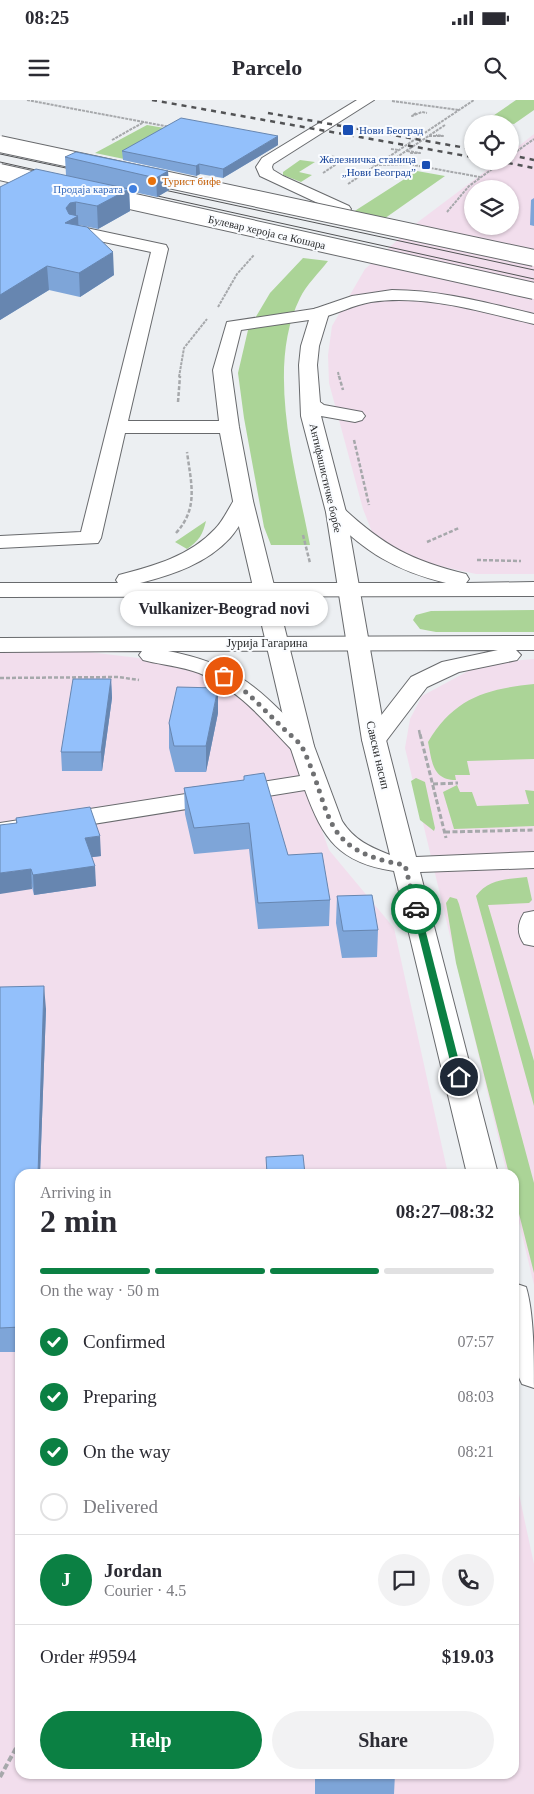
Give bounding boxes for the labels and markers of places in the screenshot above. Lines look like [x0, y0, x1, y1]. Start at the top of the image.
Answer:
marker: Нови Београд [341, 123, 355, 137]
place label: Нови Београд [359, 124, 424, 136]
place label: Железничка станица „Нови Београд” [320, 153, 416, 178]
marker: Железничка станица „Нови Београд” [420, 159, 432, 171]
marker: Турист бифе [146, 175, 158, 187]
place label: Турист бифе [162, 175, 221, 187]
place label: Продаја карата [53, 183, 123, 195]
marker: Продаја карата [127, 183, 139, 195]
callout: Vulkanizer-Beograd novi [120, 591, 328, 626]
pin [203, 655, 245, 697]
pin [438, 1056, 480, 1098]

